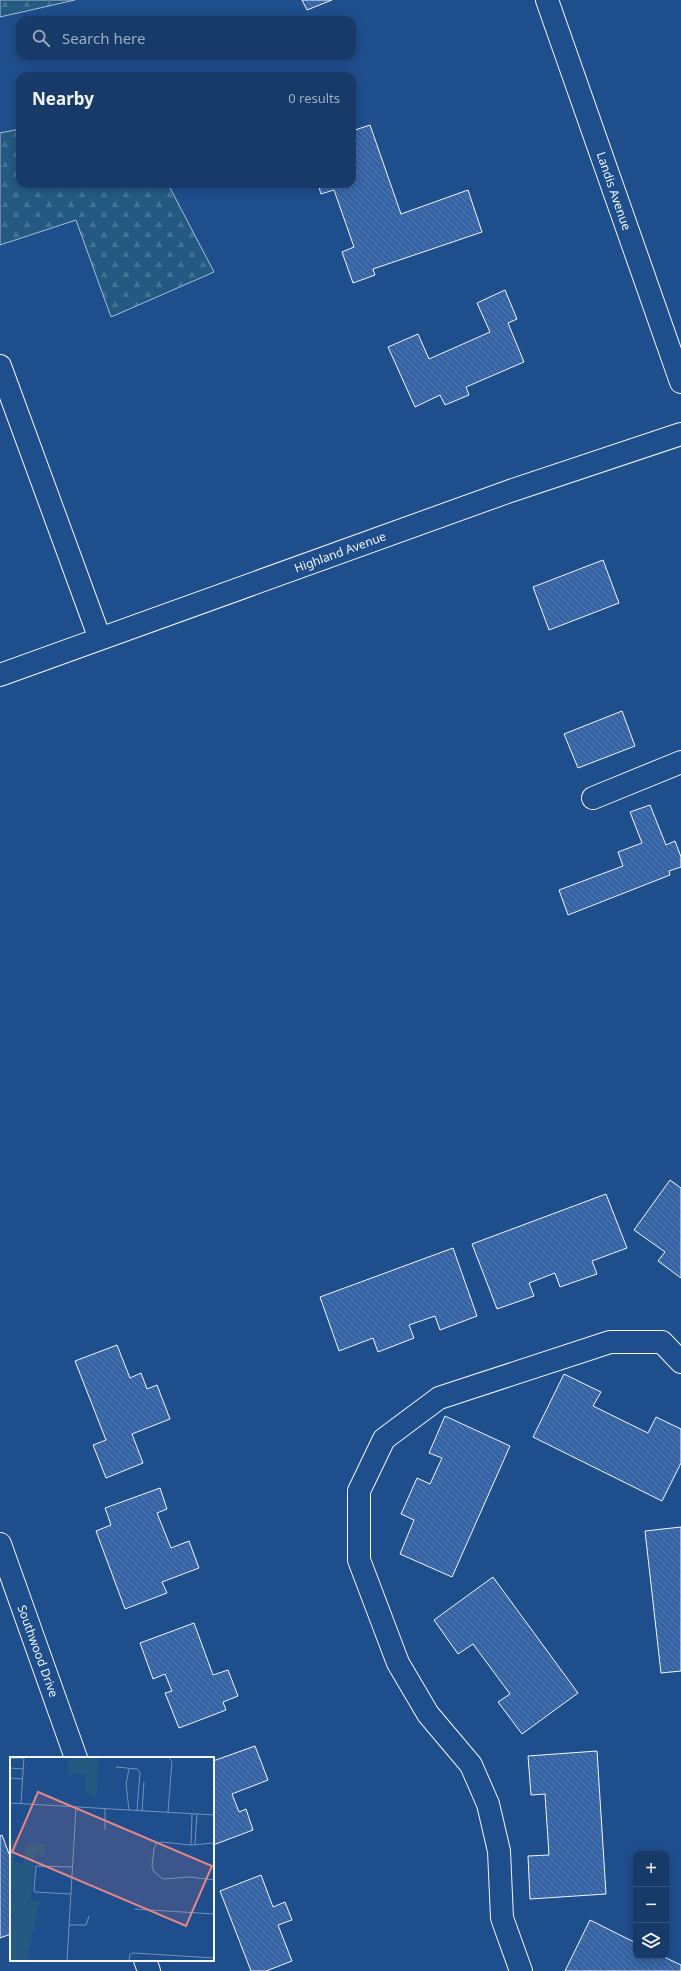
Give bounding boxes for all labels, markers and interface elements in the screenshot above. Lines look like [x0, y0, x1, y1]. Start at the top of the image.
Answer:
search box [16, 16, 356, 60]
icon: search [30, 27, 52, 49]
text: Search here [62, 28, 145, 48]
text: Nearby [32, 87, 94, 110]
text: 0 results [288, 89, 340, 107]
street label: Landis Avenue [593, 150, 635, 233]
street label: Highland Avenue [292, 527, 389, 577]
street label: Southwood Drive [13, 1602, 63, 1700]
inset map [10, 1757, 214, 1961]
map controls [633, 1851, 669, 1959]
button: + [633, 1851, 669, 1887]
button: − [633, 1887, 669, 1923]
button: layers [633, 1923, 669, 1959]

